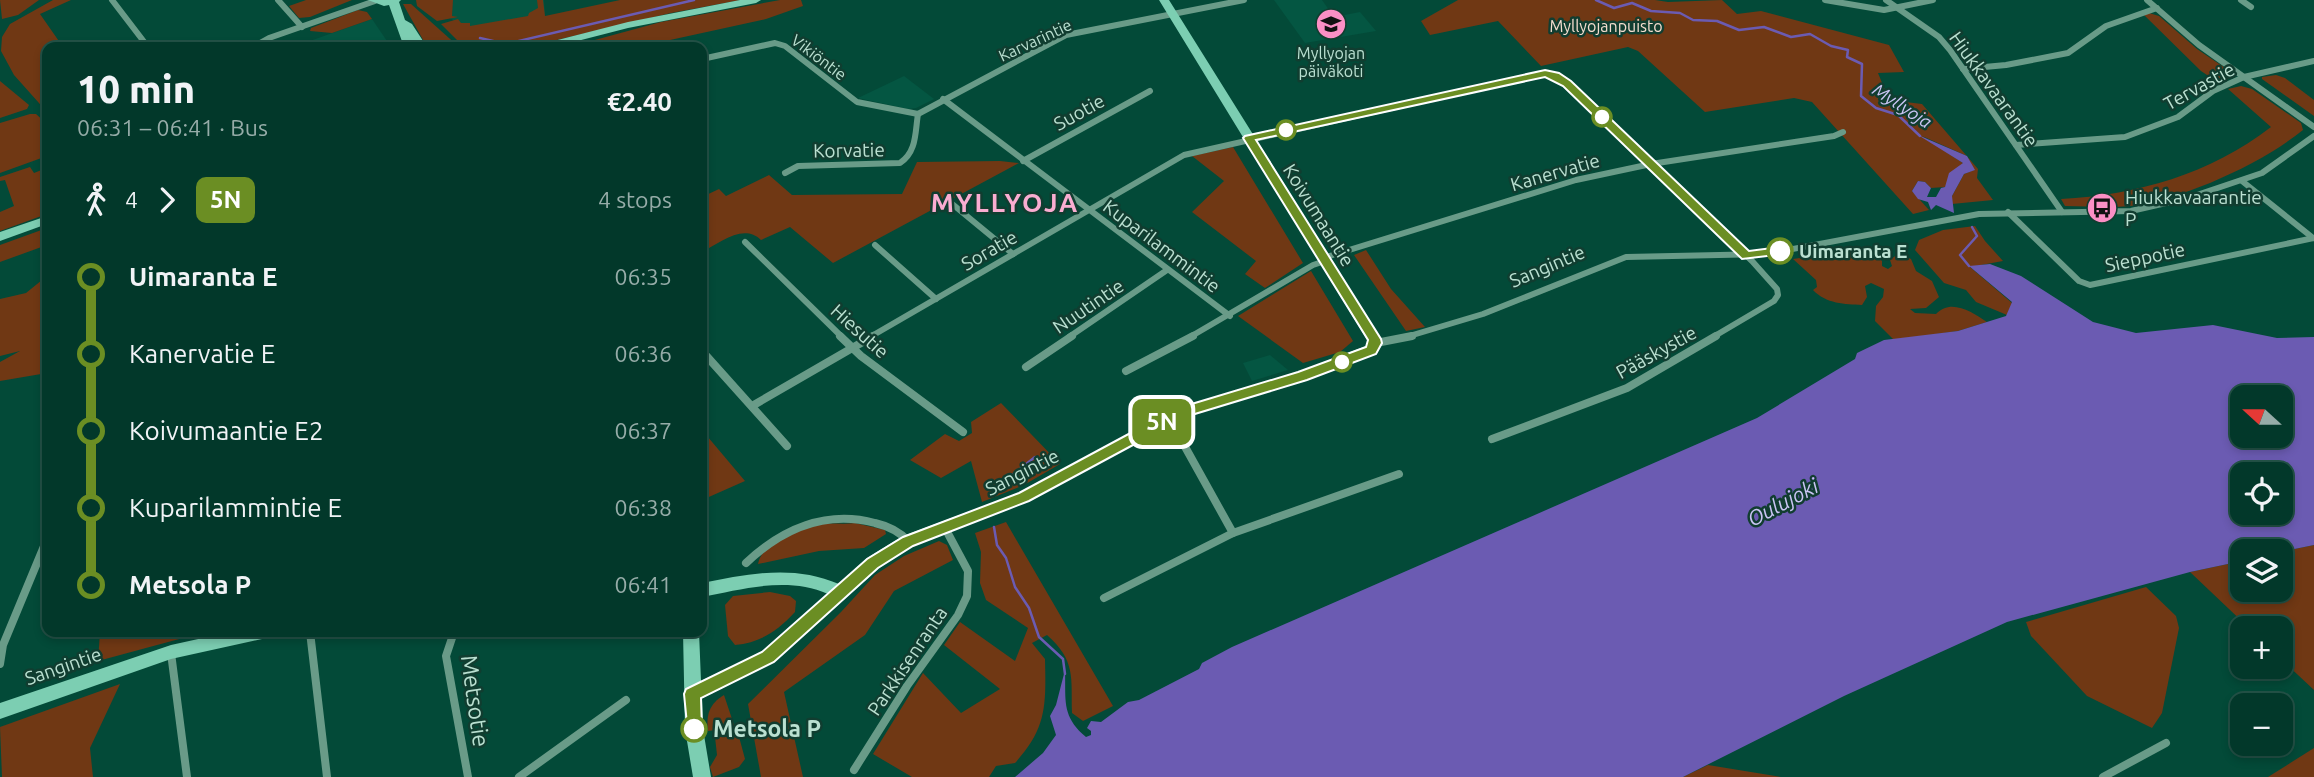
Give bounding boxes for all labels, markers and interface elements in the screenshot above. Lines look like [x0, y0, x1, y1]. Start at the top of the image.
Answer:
school or university icon: Myllyojan päiväkoti [1314, 7, 1348, 41]
street label: Karvarintie [996, 15, 1074, 65]
park label: Myllyojanpuisto [1549, 17, 1663, 35]
street label: Hiukkavaarantie [1945, 27, 2043, 151]
street label: Vikiöntie [788, 31, 850, 83]
place label: Myllyojan päiväkoti [1297, 44, 1365, 80]
street label: Tervastie [2160, 58, 2238, 114]
text: 10 min [77, 68, 195, 110]
water label: Myllyoja [1869, 79, 1936, 132]
text: €2.40 [607, 87, 672, 116]
street label: Suotie [1050, 89, 1108, 135]
unlabelled marker [1592, 107, 1612, 127]
text: 06:31 – 06:41 · Bus [77, 115, 268, 140]
unlabelled marker [1276, 120, 1296, 140]
street label: Korvatie [813, 138, 885, 162]
street label: Kanervatie [1508, 149, 1602, 195]
street label: Koivumaantie [1279, 160, 1359, 270]
icon: walk [77, 181, 115, 219]
icon: forward [148, 181, 186, 219]
text: 5N [210, 186, 241, 213]
place label: Hiukkavaarantie P [2125, 186, 2262, 230]
text: 4 [125, 187, 138, 212]
text: 4 stops [598, 187, 672, 212]
district label: MYLLYOJA [931, 188, 1079, 217]
bus stop icon: Hiukkavaarantie P [2085, 191, 2119, 225]
street label: Kuparilammintie [1099, 195, 1225, 297]
street label: Soratie [957, 225, 1021, 275]
marker: Uimaranta E [1767, 238, 1793, 264]
street label: Sieppotie [2103, 238, 2187, 276]
street label: Sangintie [1506, 240, 1588, 292]
place label: Uimaranta E [1799, 240, 1907, 262]
text: Uimaranta E [129, 262, 277, 291]
text: 06:35 [614, 264, 672, 289]
street label: Nuutintie [1048, 274, 1128, 338]
street label: Hiesutie [827, 299, 893, 363]
street label: Pääskystie [1612, 321, 1700, 383]
text: Kanervatie E [129, 339, 275, 368]
text: 06:36 [614, 341, 672, 366]
unlabelled marker [1332, 352, 1352, 372]
north arrow [2230, 385, 2292, 448]
map controls [2230, 385, 2293, 756]
line badge: 5N [1130, 399, 1194, 445]
text: 5N [1146, 408, 1178, 435]
text: Koivumaantie E2 [129, 416, 324, 445]
text: 06:37 [614, 418, 672, 443]
street label: Sangintie [982, 444, 1062, 500]
button: locate [2230, 462, 2293, 525]
water label: Oulujoki [1743, 473, 1823, 531]
text: Kuparilammintie E [129, 493, 342, 522]
text: 06:38 [614, 495, 672, 520]
button: layers [2230, 539, 2293, 602]
text: Metsola P [129, 570, 251, 599]
text: 06:41 [614, 572, 672, 597]
street label: Parkkisenranta [862, 602, 952, 720]
button: + [2230, 616, 2293, 679]
street label: Sangintie [22, 643, 104, 689]
street label: Metsotie [457, 653, 494, 748]
button: − [2230, 693, 2293, 756]
marker: Metsola P [681, 716, 707, 742]
place label: Metsola P [713, 716, 821, 741]

